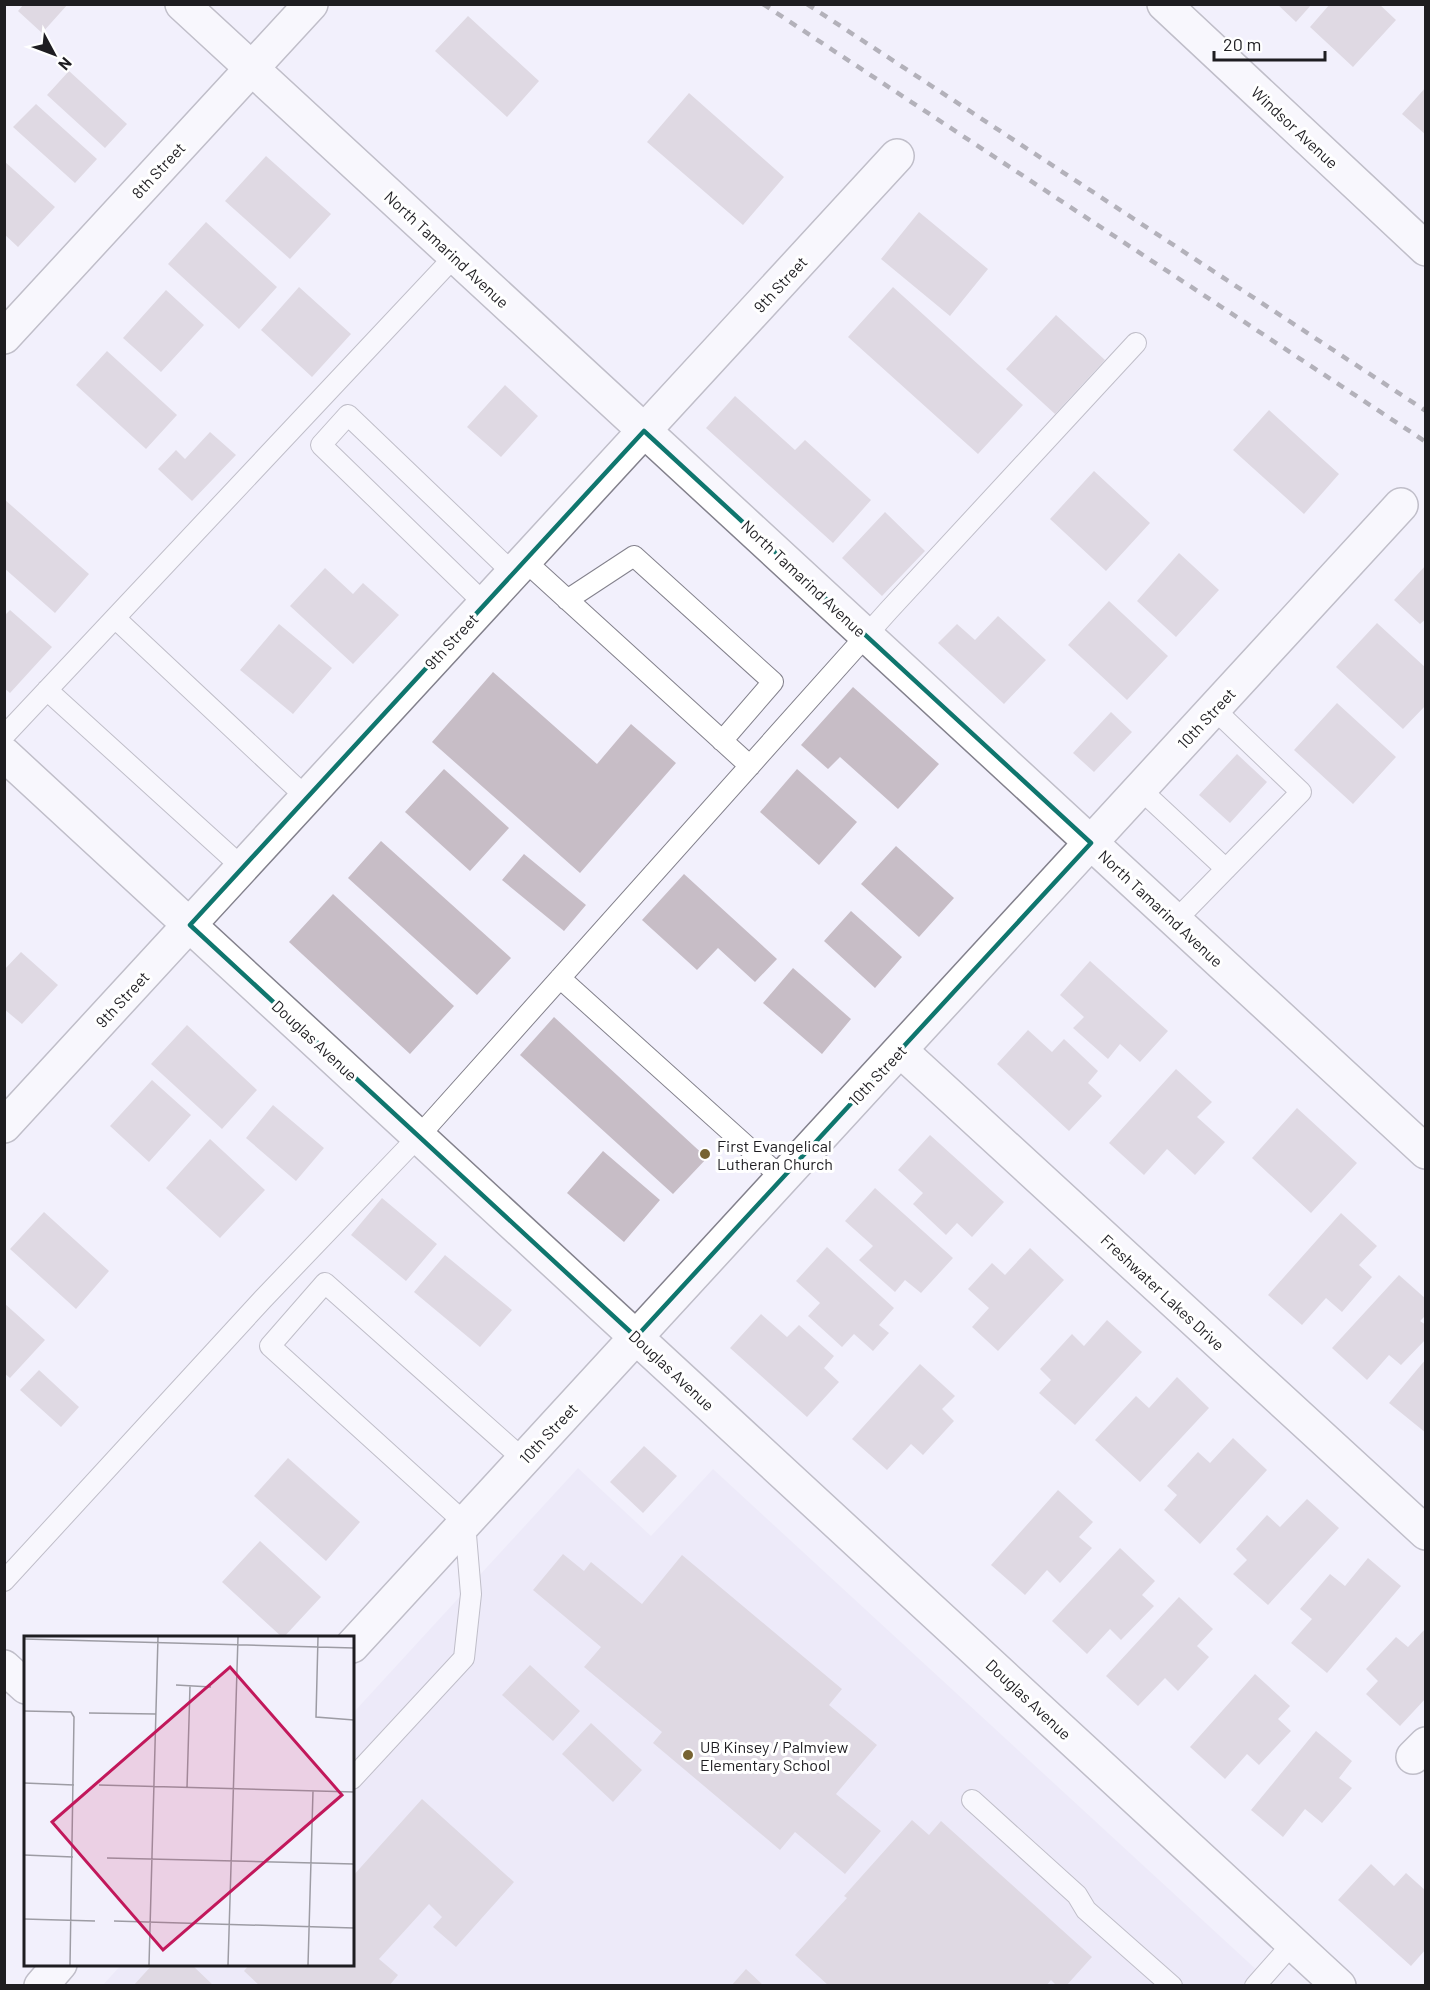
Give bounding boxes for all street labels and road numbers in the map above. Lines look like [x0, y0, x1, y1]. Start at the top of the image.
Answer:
street label: Windsor Avenue [1248, 82, 1342, 172]
street label: 8th Street [127, 138, 189, 202]
street label: North Tamarind Avenue [381, 187, 513, 311]
street label: 9th Street [749, 252, 811, 316]
street label: North Tamarind Avenue [738, 516, 870, 640]
street label: 9th Street [420, 609, 482, 673]
street label: 10th Street [1173, 684, 1239, 752]
street label: North Tamarind Avenue [1095, 846, 1227, 970]
street label: 9th Street [91, 967, 153, 1031]
street label: Douglas Avenue [269, 996, 361, 1084]
street label: 10th Street [844, 1041, 910, 1109]
street label: Freshwater Lakes Drive [1097, 1230, 1229, 1354]
street label: Douglas Avenue [626, 1326, 718, 1414]
street label: 10th Street [515, 1399, 581, 1467]
street label: Douglas Avenue [983, 1655, 1075, 1743]

